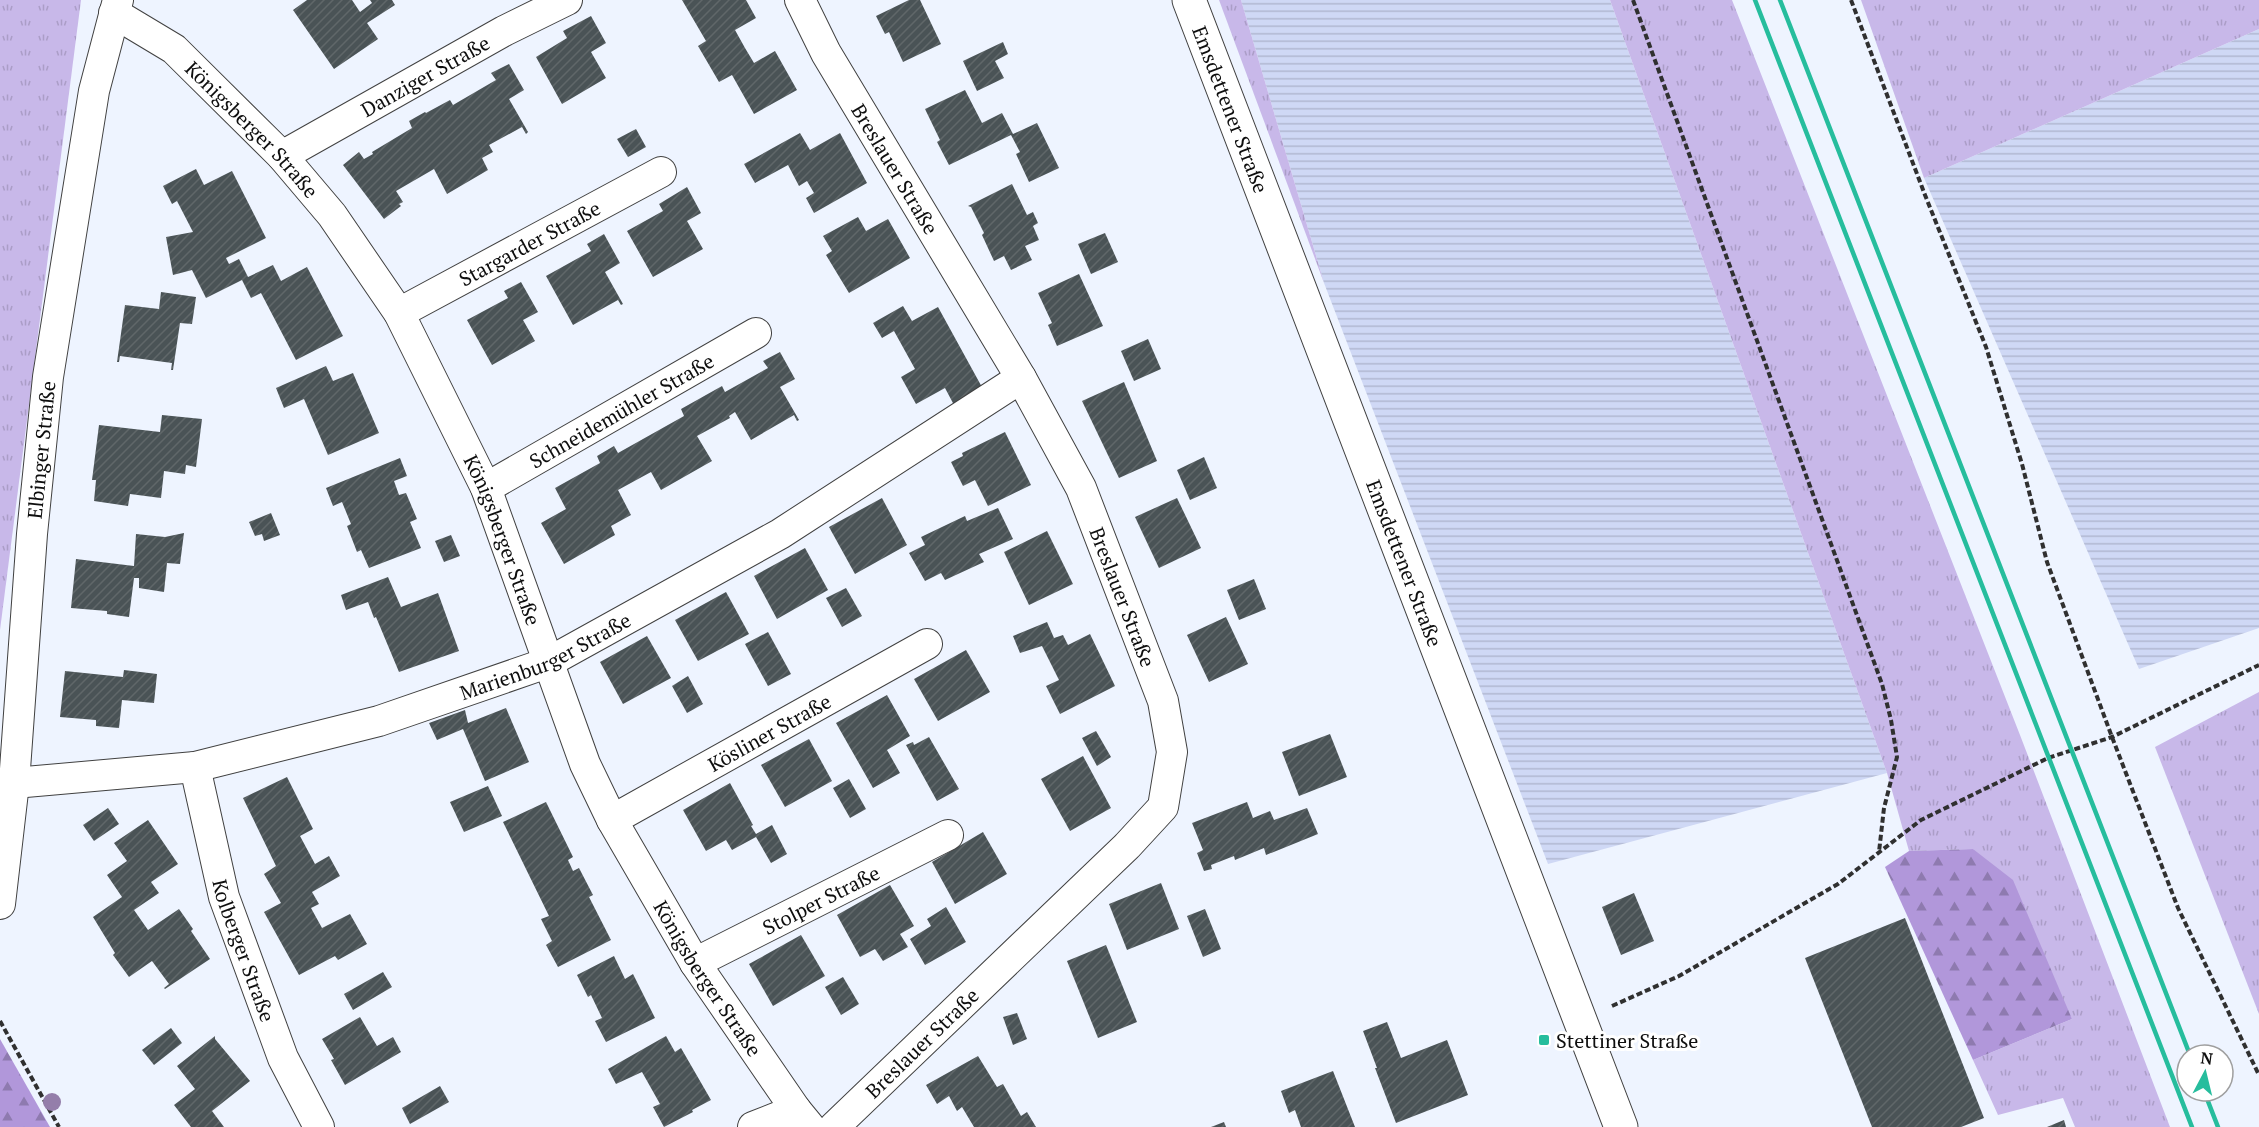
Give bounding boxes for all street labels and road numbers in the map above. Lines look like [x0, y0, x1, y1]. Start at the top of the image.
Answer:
street label: Emsdettener Straße [1187, 22, 1275, 197]
street label: Danziger Straße [356, 28, 494, 123]
street label: Königsberger Straße [180, 55, 325, 203]
street label: Breslauer Straße [846, 98, 945, 239]
street label: Stargarder Straße [454, 194, 605, 292]
street label: Schneidemühler Straße [524, 347, 719, 474]
street label: Elbinger Straße [20, 380, 61, 520]
street label: Königsberger Straße [458, 450, 548, 629]
street label: Emsdettener Straße [1361, 476, 1449, 650]
street label: Breslauer Straße [1084, 523, 1162, 671]
street label: Marienburger Straße [456, 606, 635, 706]
street label: Kösliner Straße [703, 687, 836, 777]
street label: Stolper Straße [758, 858, 884, 940]
street label: Kolberger Straße [207, 876, 282, 1025]
street label: Königsberger Straße [648, 895, 769, 1061]
street label: Breslauer Straße [860, 982, 984, 1104]

